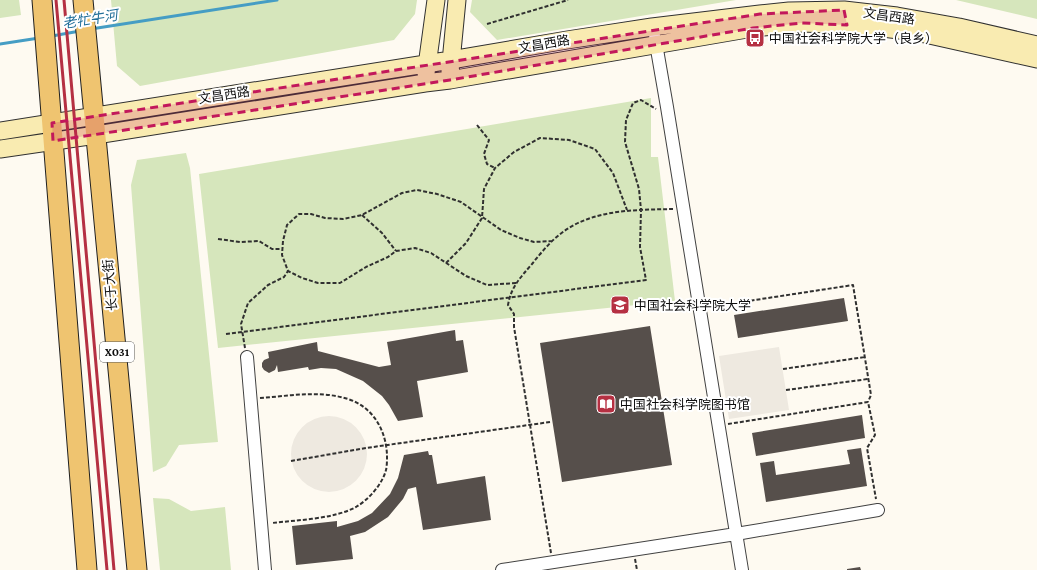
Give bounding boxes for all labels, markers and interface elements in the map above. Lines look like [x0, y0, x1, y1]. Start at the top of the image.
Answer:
street label: 文昌西路 [862, 5, 916, 27]
water label: 老牤牛河 [61, 6, 122, 31]
bus stop icon: 中国社会科学院大学（良乡） [744, 27, 766, 49]
place label: 中国社会科学院大学（良乡） [769, 31, 938, 46]
street label: 文昌西路 [517, 32, 571, 56]
street label: 文昌西路 [197, 84, 251, 106]
street label: 长于大街 [100, 258, 120, 312]
school or university icon: 中国社会科学院大学 [609, 294, 631, 316]
place label: 中国社会科学院大学 [634, 298, 751, 313]
road number: X031 [100, 342, 134, 362]
library icon: 中国社会科学院图书馆 [595, 393, 617, 415]
place label: 中国社会科学院图书馆 [620, 397, 750, 412]

